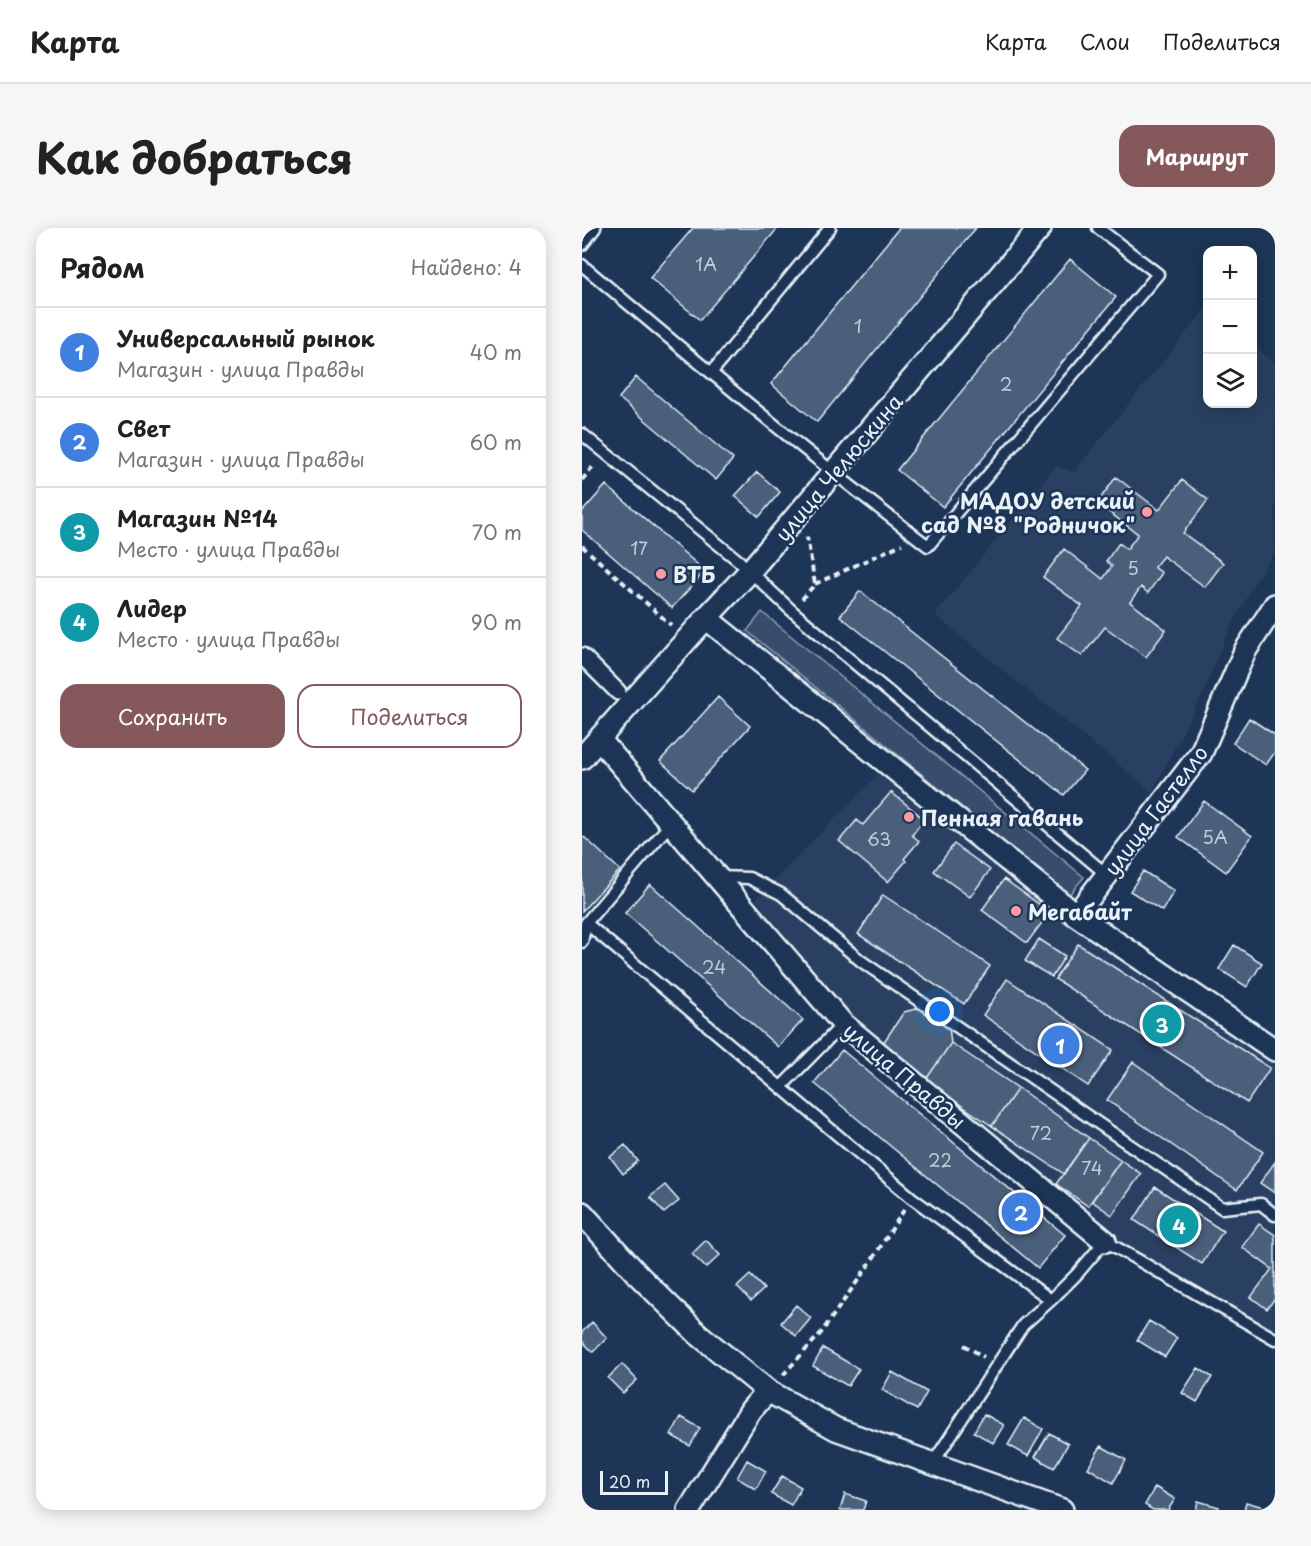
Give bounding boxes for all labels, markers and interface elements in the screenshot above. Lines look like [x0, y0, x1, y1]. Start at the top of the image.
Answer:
text: Карта [30, 20, 120, 63]
text: Карта [985, 25, 1047, 57]
text: Слои [1080, 25, 1130, 57]
text: Поделиться [1163, 25, 1281, 57]
text: Как добраться [36, 125, 353, 188]
button: Маршрут [1119, 125, 1275, 187]
map controls [1203, 246, 1257, 408]
button: + [1203, 246, 1257, 300]
text: Рядом [60, 248, 145, 287]
house number: 1А [695, 250, 717, 277]
text: Найдено: 4 [411, 252, 522, 282]
button: − [1203, 300, 1257, 354]
house number: 1 [854, 312, 862, 339]
text: Универсальный рынок [117, 321, 375, 354]
text: 1 [75, 337, 84, 367]
text: 40 m [470, 337, 522, 367]
text: Магазин · улица Правды [117, 354, 365, 384]
button: layers [1203, 354, 1257, 408]
house number: 2 [1000, 370, 1012, 397]
street label: улица Челюскина [766, 385, 910, 548]
text: Свет [117, 411, 170, 444]
text: 2 [72, 427, 87, 457]
text: 60 m [470, 427, 522, 457]
text: Магазин · улица Правды [117, 444, 365, 474]
place label: МАДОУ детский сад №8 "Родничок" [921, 484, 1135, 540]
text: Магазин №14 [117, 501, 277, 534]
marker: МАДОУ детский сад №8 "Родничок" [1140, 505, 1154, 519]
text: 3 [73, 517, 86, 547]
text: 70 m [472, 517, 522, 547]
text: Место · улица Правды [117, 534, 340, 564]
house number: 17 [630, 534, 648, 561]
house number: 5 [1127, 554, 1139, 581]
place label: ВТБ [673, 558, 715, 590]
marker: ВТБ [654, 567, 668, 581]
text: Лидер [117, 591, 187, 624]
text: 4 [73, 607, 86, 637]
text: 90 m [471, 607, 522, 637]
text: Место · улица Правды [117, 624, 340, 654]
button: Сохранить [60, 684, 285, 748]
button: Поделиться [297, 684, 522, 748]
street label: улица Гастелло [1095, 738, 1215, 882]
place label: Пенная гавань [921, 801, 1083, 833]
marker: Пенная гавань [902, 810, 916, 824]
house number: 5А [1202, 823, 1228, 850]
house number: 63 [867, 825, 891, 852]
place label: Мегабайт [1028, 895, 1132, 927]
marker: Мегабайт [1009, 904, 1023, 918]
house number: 24 [702, 953, 726, 980]
your location [925, 997, 954, 1026]
pin: 3 [1142, 1002, 1182, 1046]
street label: улица Правды [837, 1014, 973, 1136]
pin: 1 [1040, 1022, 1080, 1068]
house number: 72 [1030, 1119, 1052, 1146]
house number: 22 [928, 1146, 952, 1173]
house number: 74 [1081, 1154, 1103, 1181]
pin: 2 [1002, 1190, 1040, 1234]
pin: 4 [1160, 1202, 1198, 1248]
scale bar [600, 1468, 668, 1496]
text: 20 m [609, 1469, 650, 1493]

